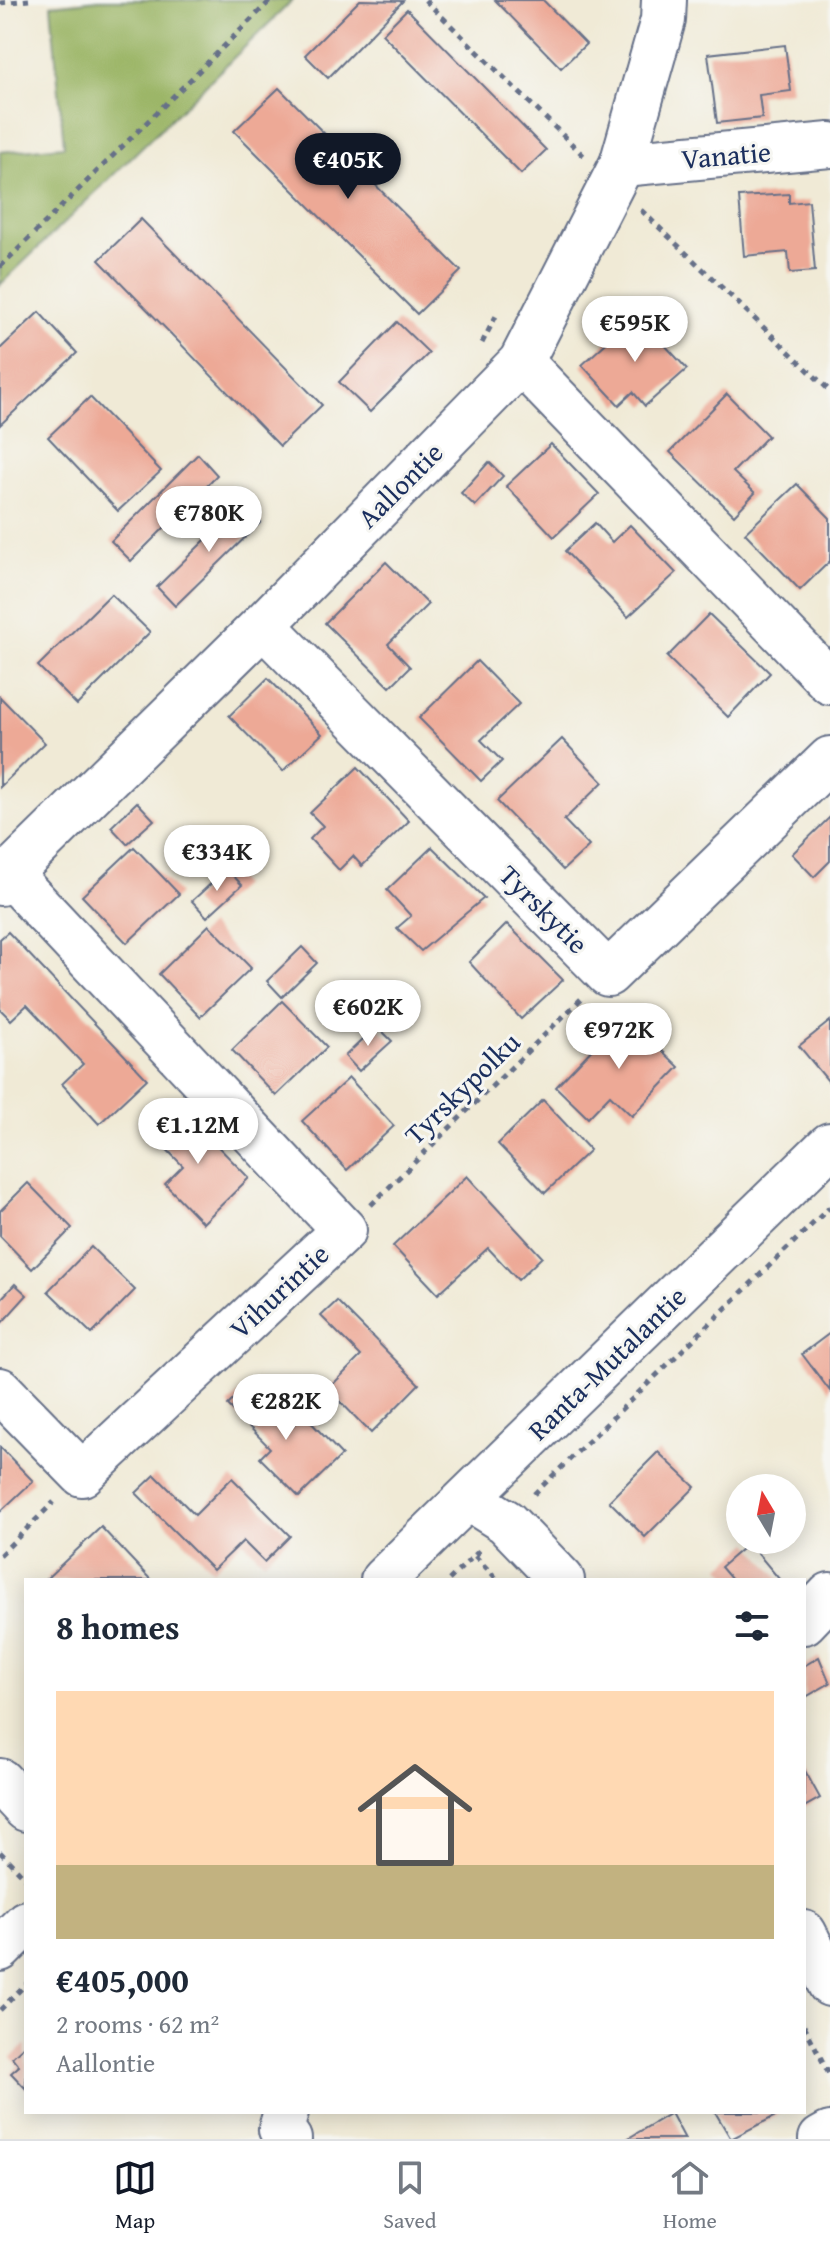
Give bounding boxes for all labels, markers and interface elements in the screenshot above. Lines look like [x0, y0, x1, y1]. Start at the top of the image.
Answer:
street label: Vanatie [679, 130, 772, 179]
pin: €405K [292, 133, 404, 201]
text: €405K [313, 139, 383, 178]
pin: €595K [579, 296, 691, 364]
text: €595K [600, 302, 670, 341]
street label: Aallontie [347, 432, 452, 537]
pin: €780K [153, 486, 265, 554]
text: €780K [174, 492, 244, 531]
pin: €334K [161, 825, 273, 893]
text: €334K [182, 831, 252, 870]
street label: Tyrskytie [490, 855, 598, 963]
pin: €602K [312, 980, 424, 1048]
text: €602K [333, 986, 403, 1025]
pin: €972K [563, 1003, 675, 1071]
text: €972K [584, 1009, 654, 1048]
street label: Tyrskypolku [395, 1022, 529, 1153]
pin: €1.12M [133, 1098, 263, 1166]
text: €1.12M [156, 1104, 240, 1143]
street label: Vihurintie [220, 1234, 338, 1348]
street label: Ranta-Mutalantie [518, 1276, 695, 1449]
pin: €282K [230, 1374, 342, 1442]
text: €282K [251, 1380, 321, 1419]
north arrow [726, 1474, 806, 1554]
map controls [726, 1474, 806, 1554]
text: 8 homes [56, 1602, 180, 1651]
icon: filters [730, 1604, 774, 1648]
icon: home [343, 1743, 487, 1887]
text: €405,000 [56, 1955, 189, 2004]
text: 2 rooms · 62 m² [56, 2004, 219, 2043]
text: Aallontie [56, 2043, 155, 2082]
tab: Map [113, 2156, 157, 2236]
tab: Saved [383, 2156, 437, 2236]
tab: Home [663, 2156, 717, 2236]

